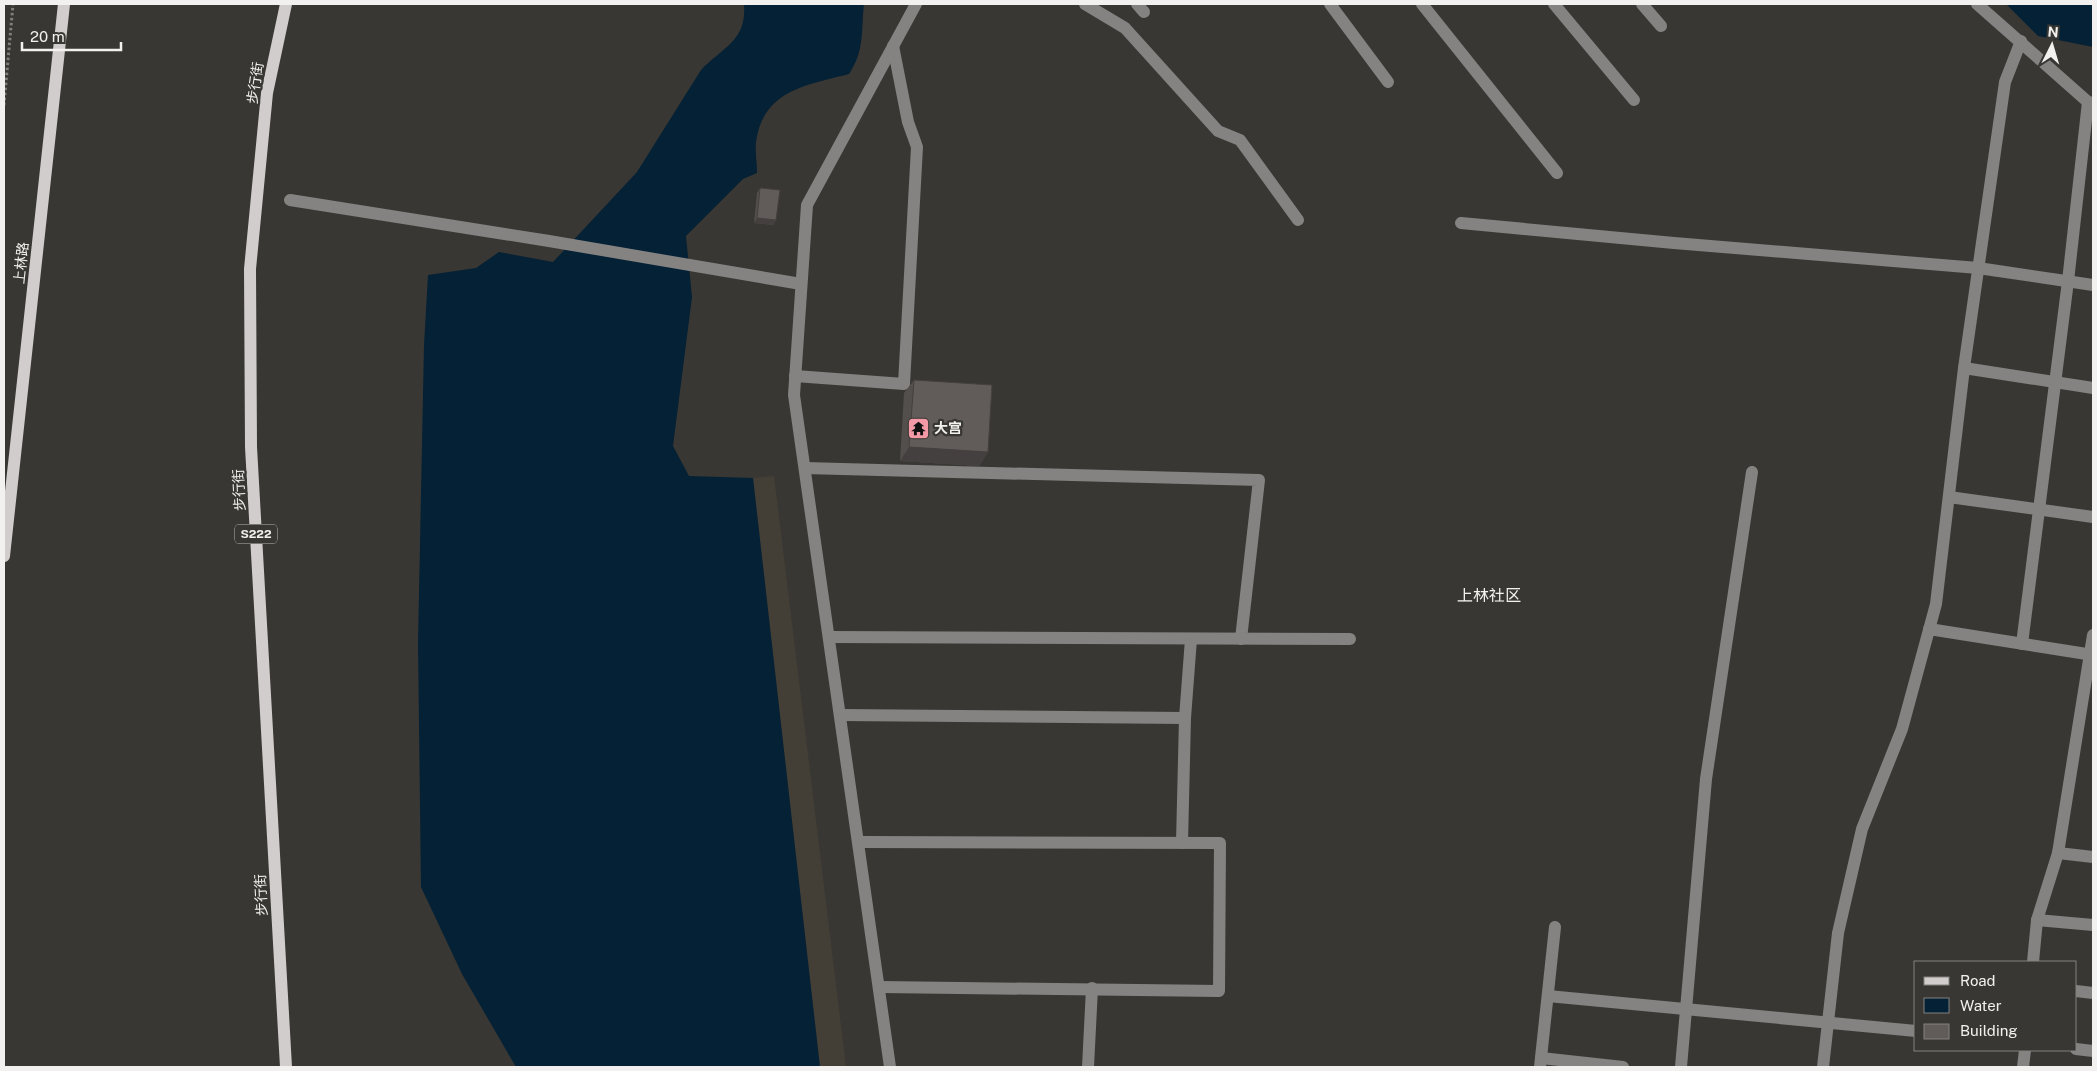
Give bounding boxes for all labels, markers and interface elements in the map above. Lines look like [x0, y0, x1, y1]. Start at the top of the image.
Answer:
scale bar [22, 20, 121, 52]
north arrow [2027, 20, 2077, 70]
text: N [2047, 24, 2059, 40]
text: 20 m [30, 28, 65, 45]
street label: 步行街 [244, 61, 266, 105]
street label: 上林路 [11, 241, 31, 285]
temple icon: 大宫 [906, 416, 930, 440]
place label: 大宫 [934, 420, 962, 436]
street label: 步行街 [230, 469, 248, 511]
road number: S222 [235, 524, 277, 544]
district label: 上林社区 [1457, 586, 1521, 605]
street label: 步行街 [252, 874, 270, 916]
legend [1914, 961, 2077, 1051]
text: Road [1960, 972, 1996, 989]
text: Water [1960, 997, 2002, 1014]
text: Building [1960, 1022, 2018, 1039]

